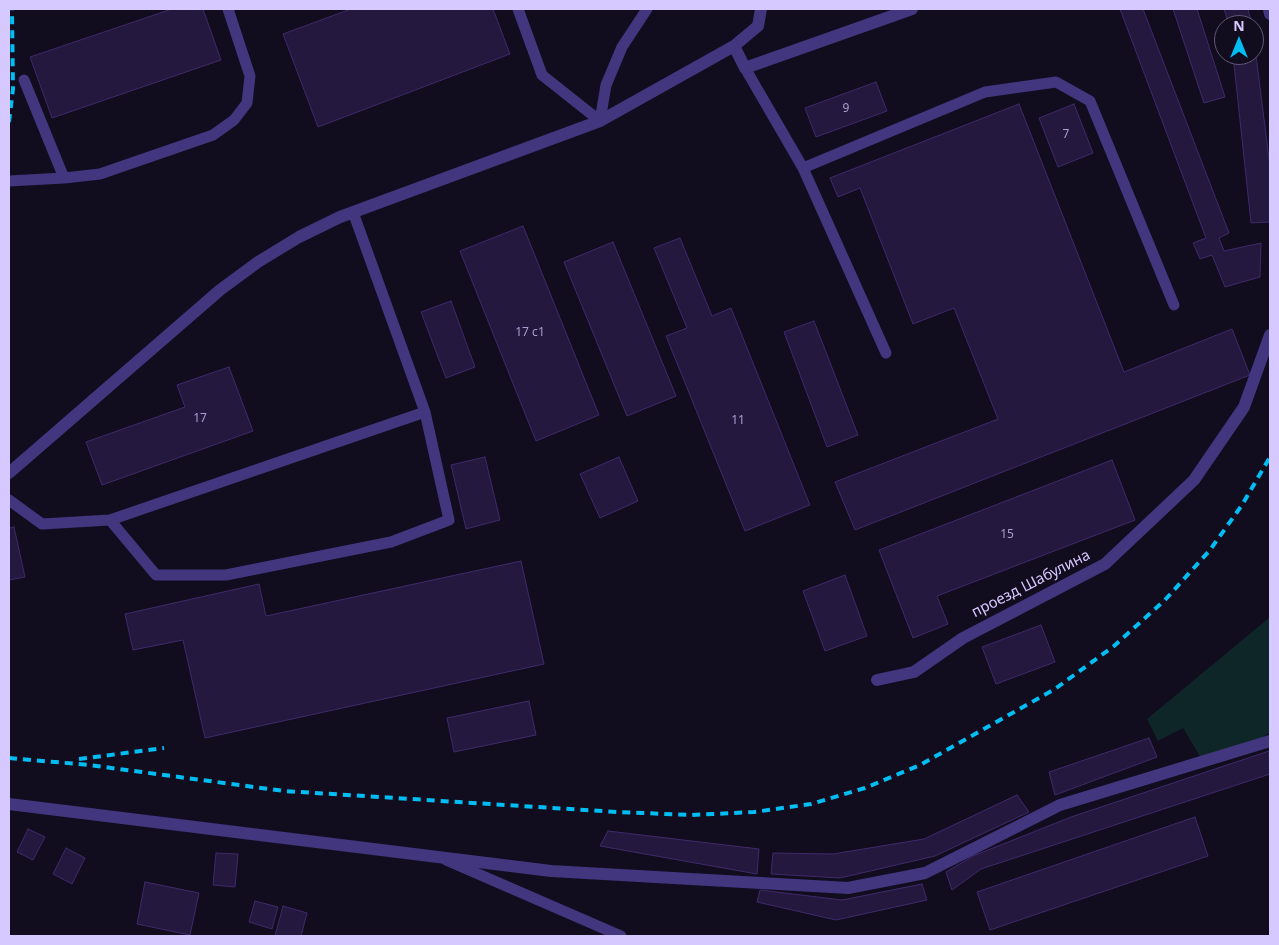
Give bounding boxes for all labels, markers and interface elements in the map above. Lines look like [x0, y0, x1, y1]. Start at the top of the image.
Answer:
north arrow [1214, 15, 1264, 65]
text: N [1233, 16, 1245, 35]
house number: 9 [843, 102, 849, 116]
house number: 7 [1063, 128, 1069, 142]
house number: 17 с1 [515, 326, 545, 340]
house number: 17 [193, 412, 207, 426]
house number: 11 [731, 414, 745, 428]
house number: 15 [1000, 528, 1014, 542]
street label: проезд Шабулина [969, 546, 1093, 622]

